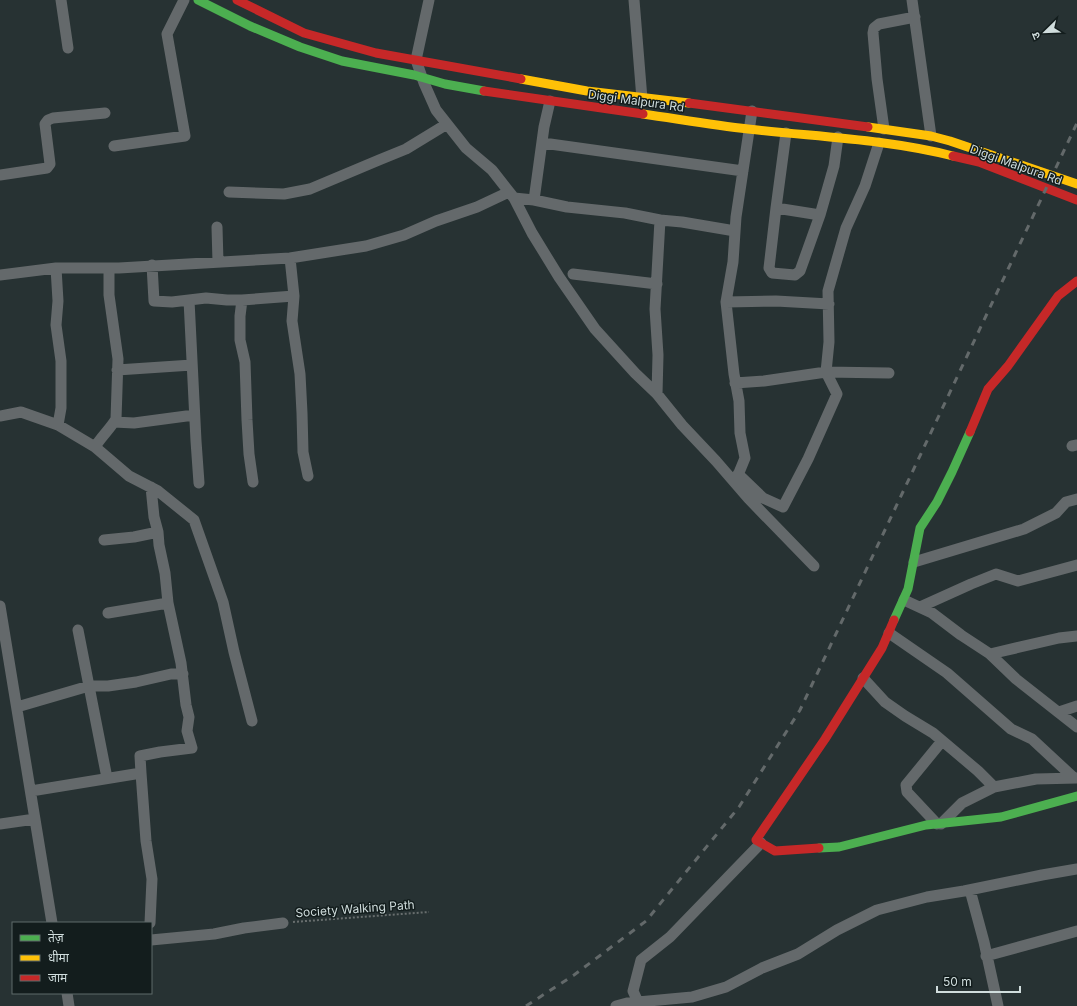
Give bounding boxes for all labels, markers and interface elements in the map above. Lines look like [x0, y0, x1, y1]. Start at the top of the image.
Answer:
north arrow [1025, 12, 1065, 52]
text: उ [1028, 30, 1043, 42]
street label: Diggi Malpura Rd [587, 86, 685, 115]
street label: Diggi Malpura Rd [968, 141, 1064, 188]
street label: Society Walking Path [295, 897, 415, 920]
legend [12, 922, 152, 994]
text: तेज़ [48, 930, 65, 945]
text: धीमा [48, 950, 70, 965]
scale bar [937, 968, 1020, 994]
text: जाम [48, 970, 68, 985]
text: 50 m [943, 974, 972, 989]

